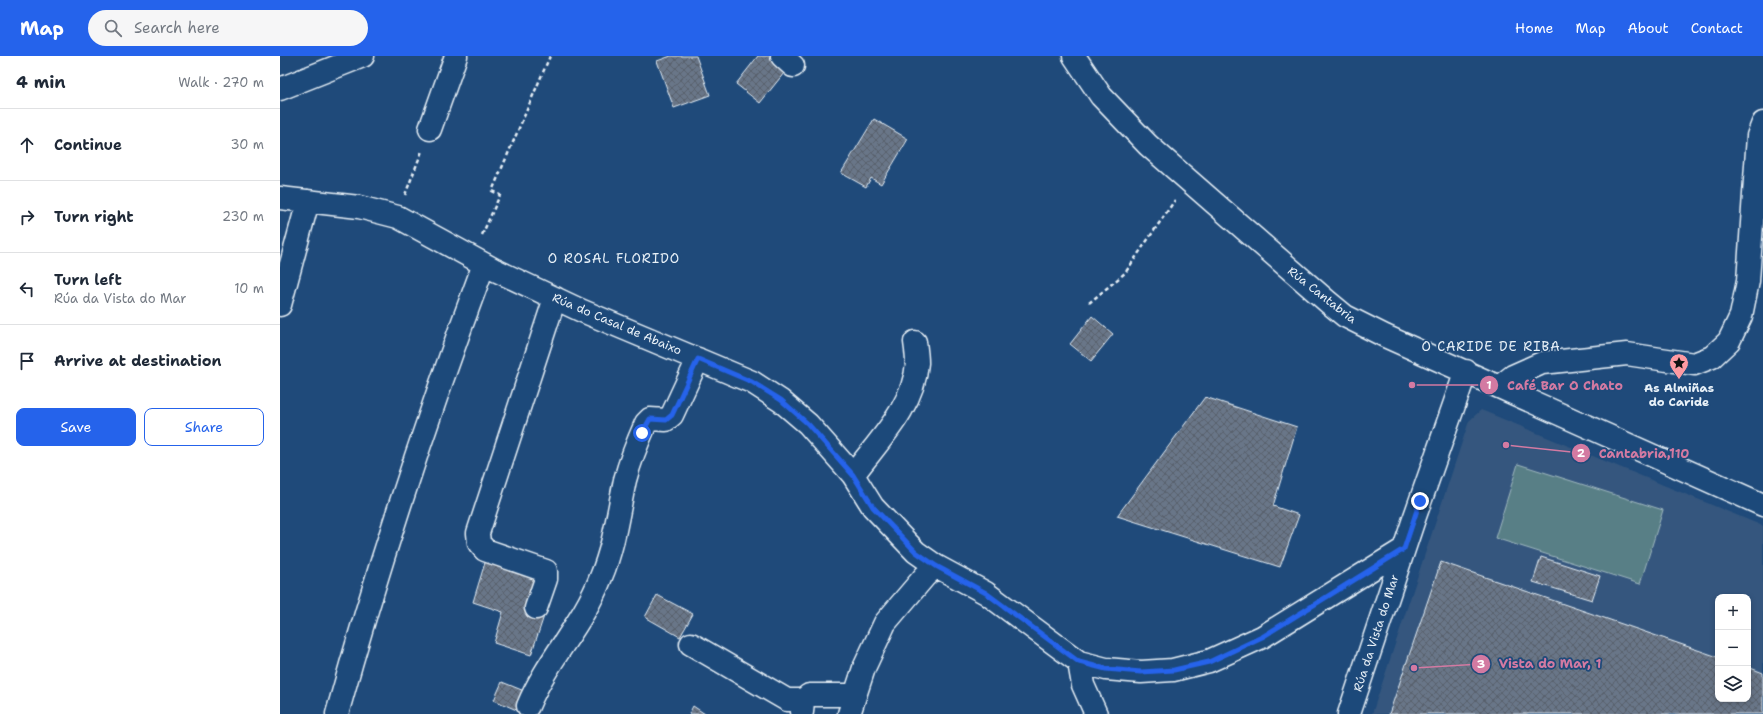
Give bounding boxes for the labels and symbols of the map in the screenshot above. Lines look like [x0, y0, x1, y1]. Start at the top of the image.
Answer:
district label: O ROSAL FLORIDO [548, 250, 680, 267]
street label: Rúa Cantabria [1284, 263, 1360, 327]
street label: Rúa do Casal de Abaixo [550, 289, 684, 359]
district label: O CARIDE DE RIBA [1421, 338, 1561, 355]
place icon: As Almiñas do Caride [1668, 352, 1690, 380]
callout: Café Bar O Chato [1479, 373, 1631, 398]
text: 1 [1486, 377, 1492, 393]
text: Café Bar O Chato [1507, 377, 1623, 394]
place label: As Almiñas do Caride [1644, 380, 1714, 410]
route start [633, 424, 651, 442]
callout: Cantabria,110 [1571, 441, 1697, 466]
text: 2 [1577, 445, 1586, 461]
text: Cantabria,110 [1599, 445, 1689, 462]
route end [1411, 492, 1429, 510]
street label: Rúa da Vista do Mar [1349, 572, 1403, 694]
callout: Vista do Mar, 1 [1471, 651, 1609, 676]
text: Vista do Mar, 1 [1499, 655, 1601, 672]
text: 3 [1477, 656, 1485, 672]

